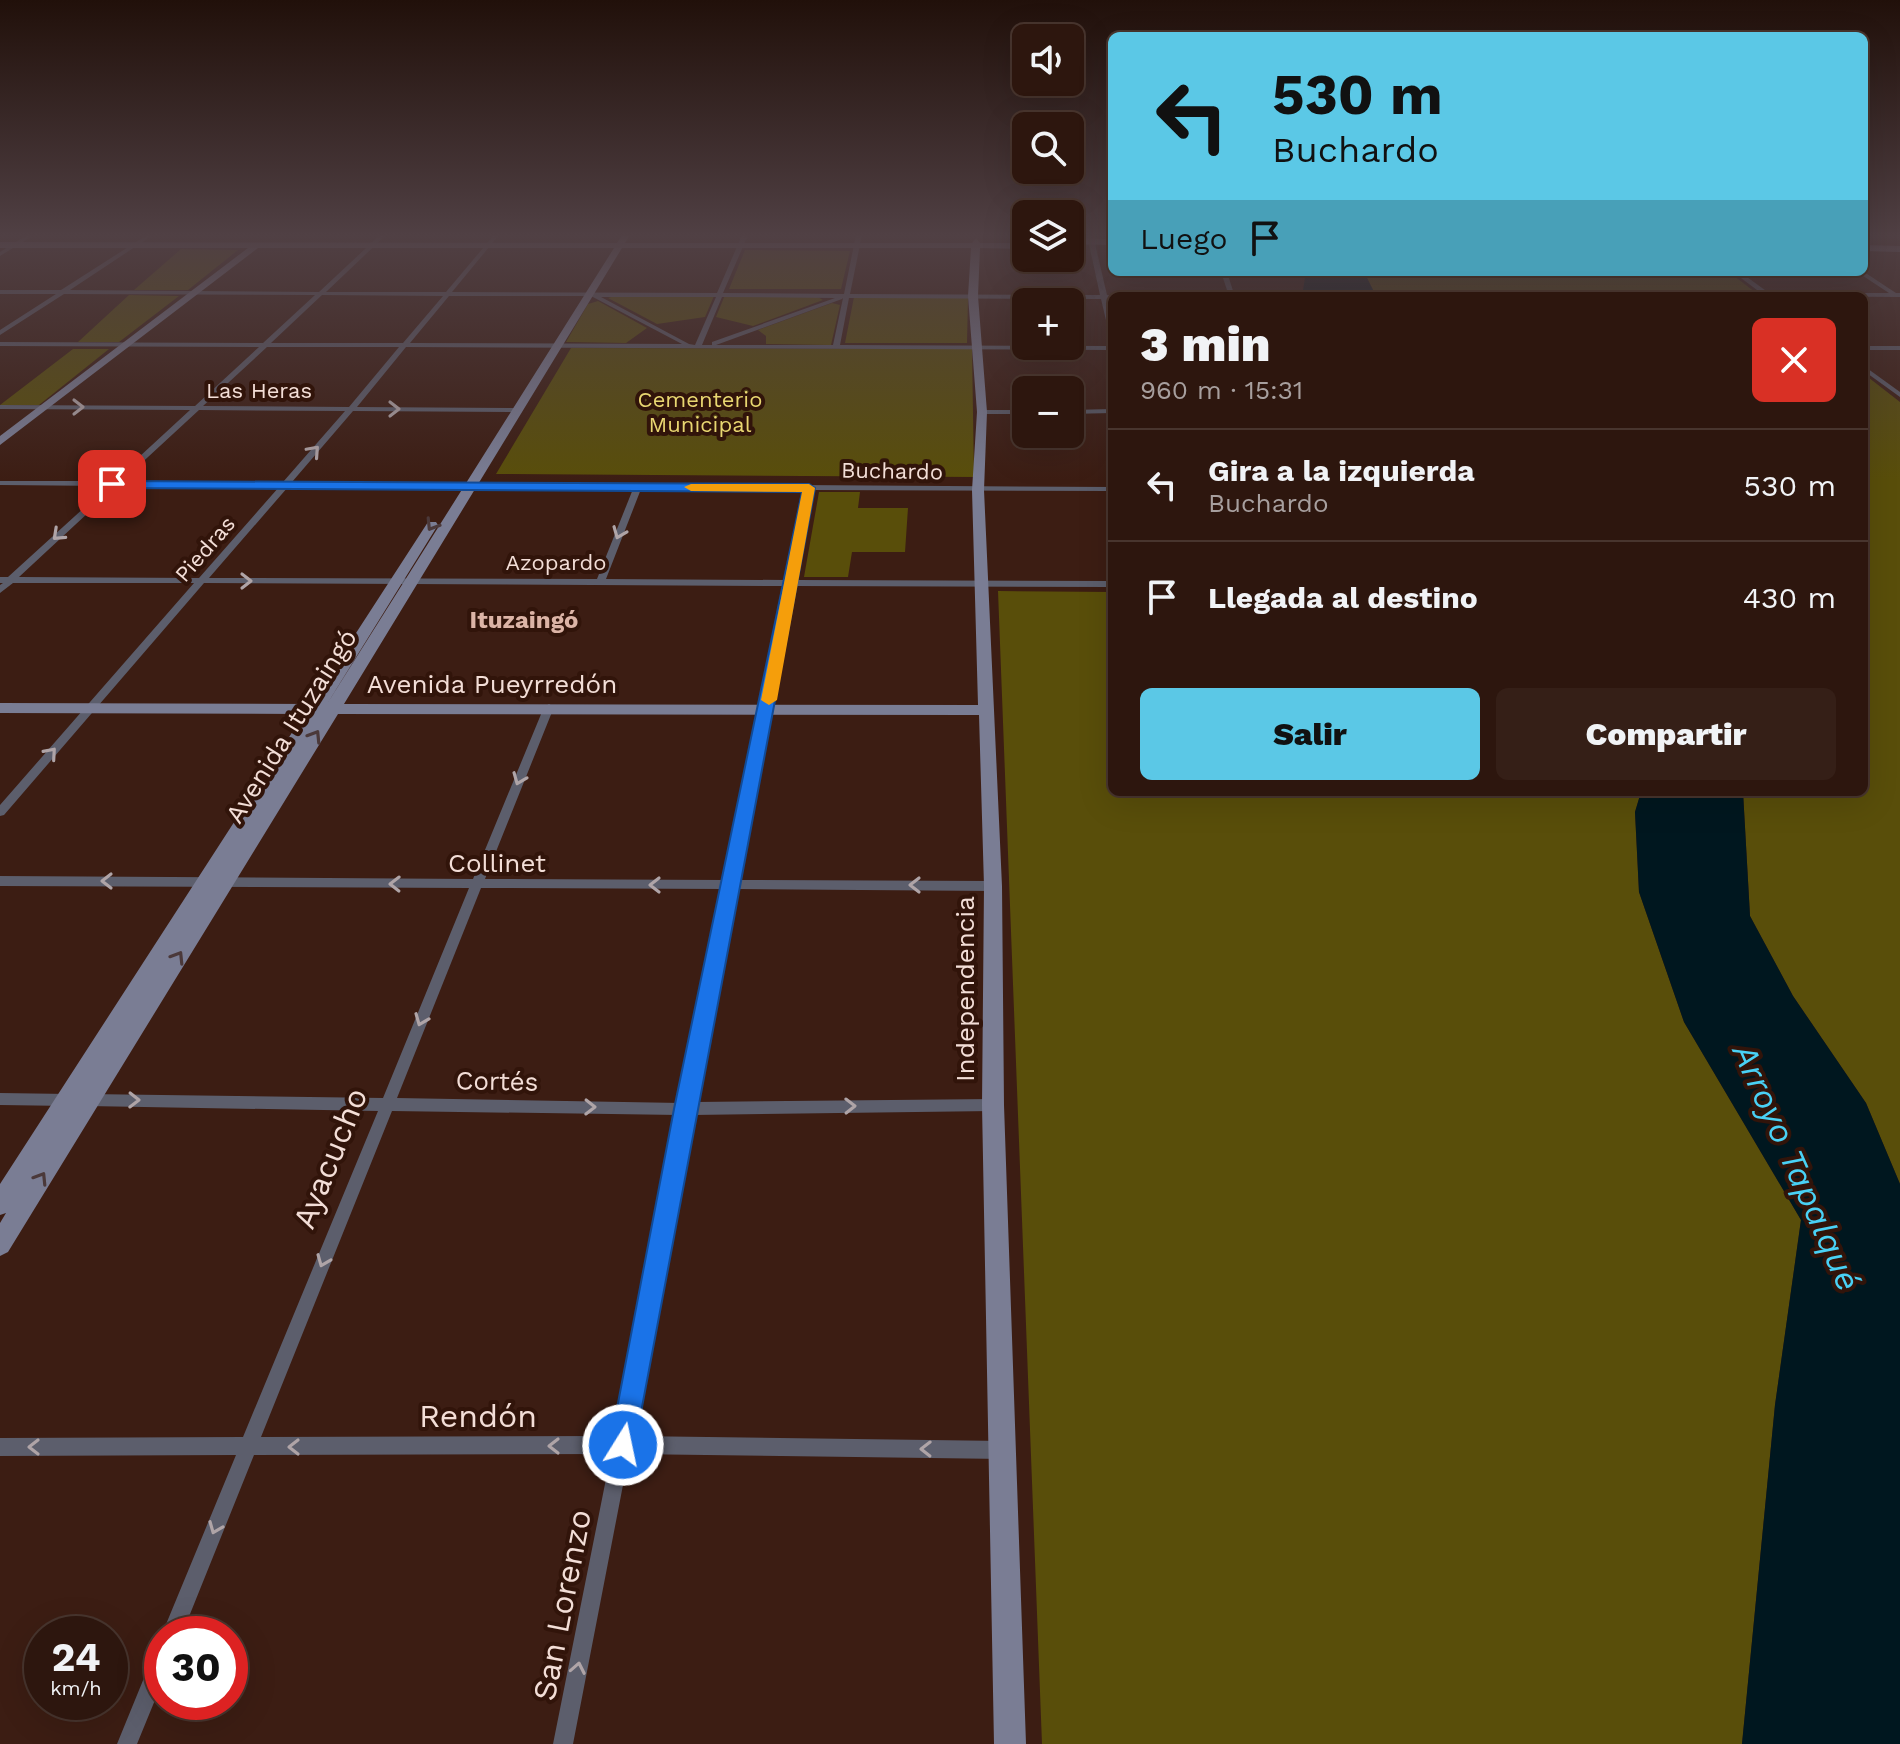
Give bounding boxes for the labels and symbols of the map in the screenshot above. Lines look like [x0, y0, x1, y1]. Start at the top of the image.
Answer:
street label: Las Heras [206, 378, 312, 403]
park label: Cementerio Municipal [638, 387, 762, 437]
one-way arrow [72, 398, 85, 416]
one-way arrow [388, 400, 401, 418]
one-way arrow [304, 446, 319, 461]
pin [78, 450, 146, 518]
street label: Buchardo [841, 458, 943, 484]
street label: Piedras [170, 511, 240, 587]
one-way arrow [427, 516, 442, 531]
one-way arrow [53, 525, 68, 539]
one-way arrow [613, 525, 629, 539]
street label: Azopardo [505, 550, 607, 575]
one-way arrow [240, 572, 253, 590]
district label: Ituzaingó [470, 606, 578, 634]
street label: Avenida Ituzaingó [219, 624, 363, 828]
street label: Avenida Pueyrredón [367, 669, 617, 699]
one-way arrow [306, 730, 321, 745]
one-way arrow [41, 747, 56, 762]
one-way arrow [512, 771, 529, 785]
street label: Collinet [448, 848, 546, 878]
one-way arrow [100, 872, 113, 890]
one-way arrow [388, 875, 401, 893]
one-way arrow [648, 876, 661, 894]
one-way arrow [908, 877, 921, 894]
street label: Independencia [950, 896, 980, 1082]
one-way arrow [169, 951, 184, 966]
one-way arrow [414, 1012, 430, 1026]
water label: Arroyo Tapalqué [1724, 1035, 1869, 1297]
street label: Cortés [455, 1065, 539, 1097]
street label: Ayacucho [285, 1082, 375, 1234]
one-way arrow [128, 1092, 141, 1109]
one-way arrow [584, 1098, 597, 1116]
one-way arrow [844, 1098, 857, 1115]
one-way arrow [31, 1172, 47, 1187]
one-way arrow [316, 1253, 333, 1267]
street label: Rendón [419, 1397, 537, 1435]
position arrow [581, 1403, 665, 1487]
one-way arrow [547, 1437, 560, 1455]
one-way arrow [27, 1438, 40, 1456]
one-way arrow [287, 1438, 300, 1456]
one-way arrow [919, 1440, 932, 1458]
street label: San Lorenzo [525, 1506, 599, 1704]
one-way arrow [208, 1520, 225, 1534]
speed limit sign: 30 [144, 1616, 248, 1720]
one-way arrow [569, 1661, 586, 1674]

